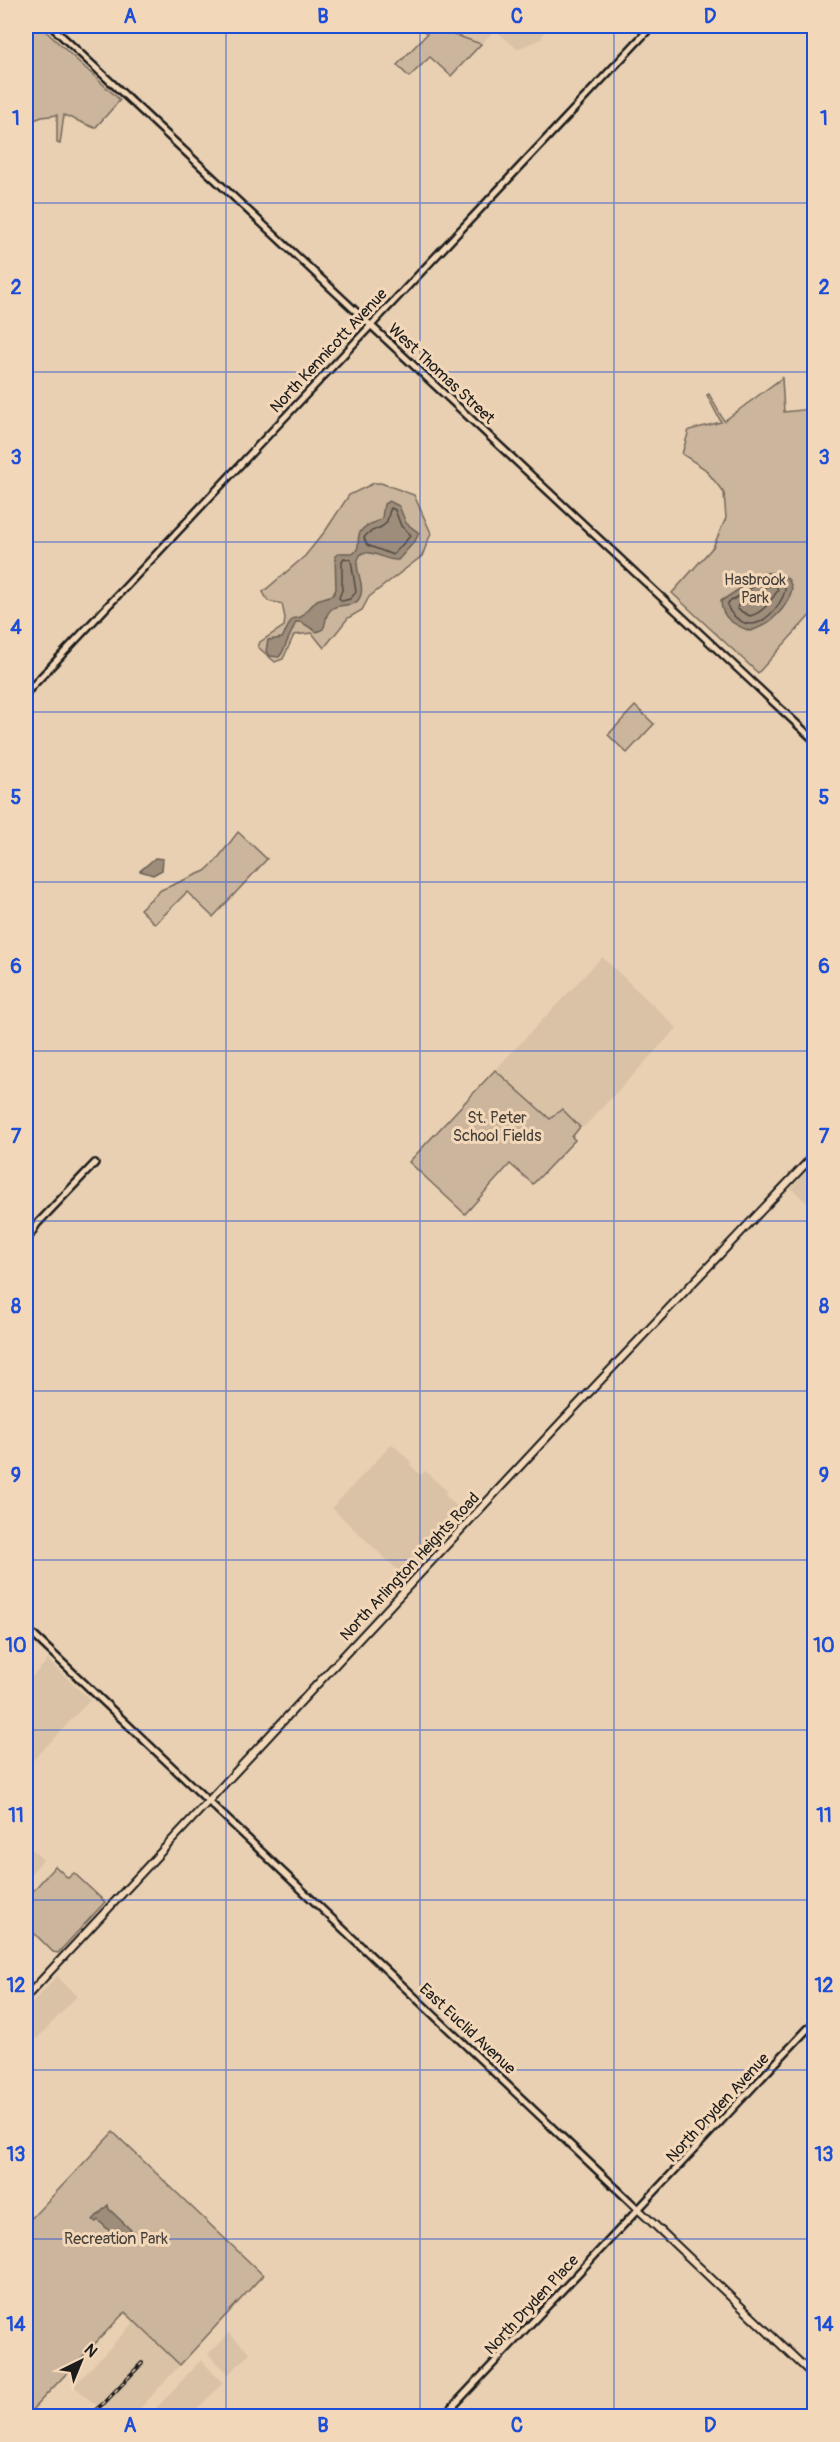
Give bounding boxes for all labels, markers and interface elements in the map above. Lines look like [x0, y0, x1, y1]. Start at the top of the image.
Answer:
text: A [124, 4, 137, 29]
text: B [317, 4, 329, 29]
text: C [511, 4, 523, 29]
text: D [704, 4, 717, 29]
text: 1 [12, 106, 20, 131]
text: 1 [820, 106, 828, 131]
text: 2 [10, 275, 22, 300]
text: 2 [818, 275, 830, 300]
street label: North Kennicott Avenue [266, 284, 392, 417]
street label: West Thomas Street [384, 319, 499, 429]
text: 3 [10, 445, 22, 470]
text: 3 [818, 445, 830, 470]
park label: Hasbrook Park [724, 570, 786, 608]
text: 4 [10, 615, 22, 640]
text: 4 [818, 615, 830, 640]
text: 5 [11, 785, 22, 810]
text: 5 [819, 785, 830, 810]
text: 6 [10, 954, 22, 979]
text: 6 [818, 954, 830, 979]
park label: St. Peter School Fields [453, 1108, 541, 1146]
text: 7 [11, 1124, 22, 1149]
text: 7 [819, 1124, 830, 1149]
text: 8 [11, 1294, 21, 1319]
text: 8 [819, 1294, 829, 1319]
text: 9 [11, 1463, 21, 1488]
text: 9 [819, 1463, 829, 1488]
street label: North Arlington Heights Road [336, 1488, 484, 1645]
text: 10 [5, 1633, 27, 1658]
text: 10 [813, 1633, 835, 1658]
text: 11 [8, 1803, 24, 1828]
text: 11 [816, 1803, 832, 1828]
text: 12 [7, 1973, 26, 1998]
text: 12 [815, 1973, 834, 1998]
street label: East Euclid Avenue [415, 1979, 520, 2079]
street label: North Dryden Avenue [662, 2049, 774, 2167]
text: 13 [7, 2142, 25, 2167]
text: 13 [815, 2142, 833, 2167]
park label: Recreation Park [64, 2229, 168, 2249]
street label: North Dryden Place [480, 2250, 583, 2359]
text: 14 [6, 2312, 26, 2337]
text: 14 [814, 2312, 834, 2337]
north arrow [51, 2331, 111, 2391]
text: N [80, 2340, 101, 2362]
text: A [124, 2413, 137, 2438]
text: B [317, 2413, 329, 2438]
text: C [511, 2413, 523, 2438]
text: D [704, 2413, 717, 2438]

